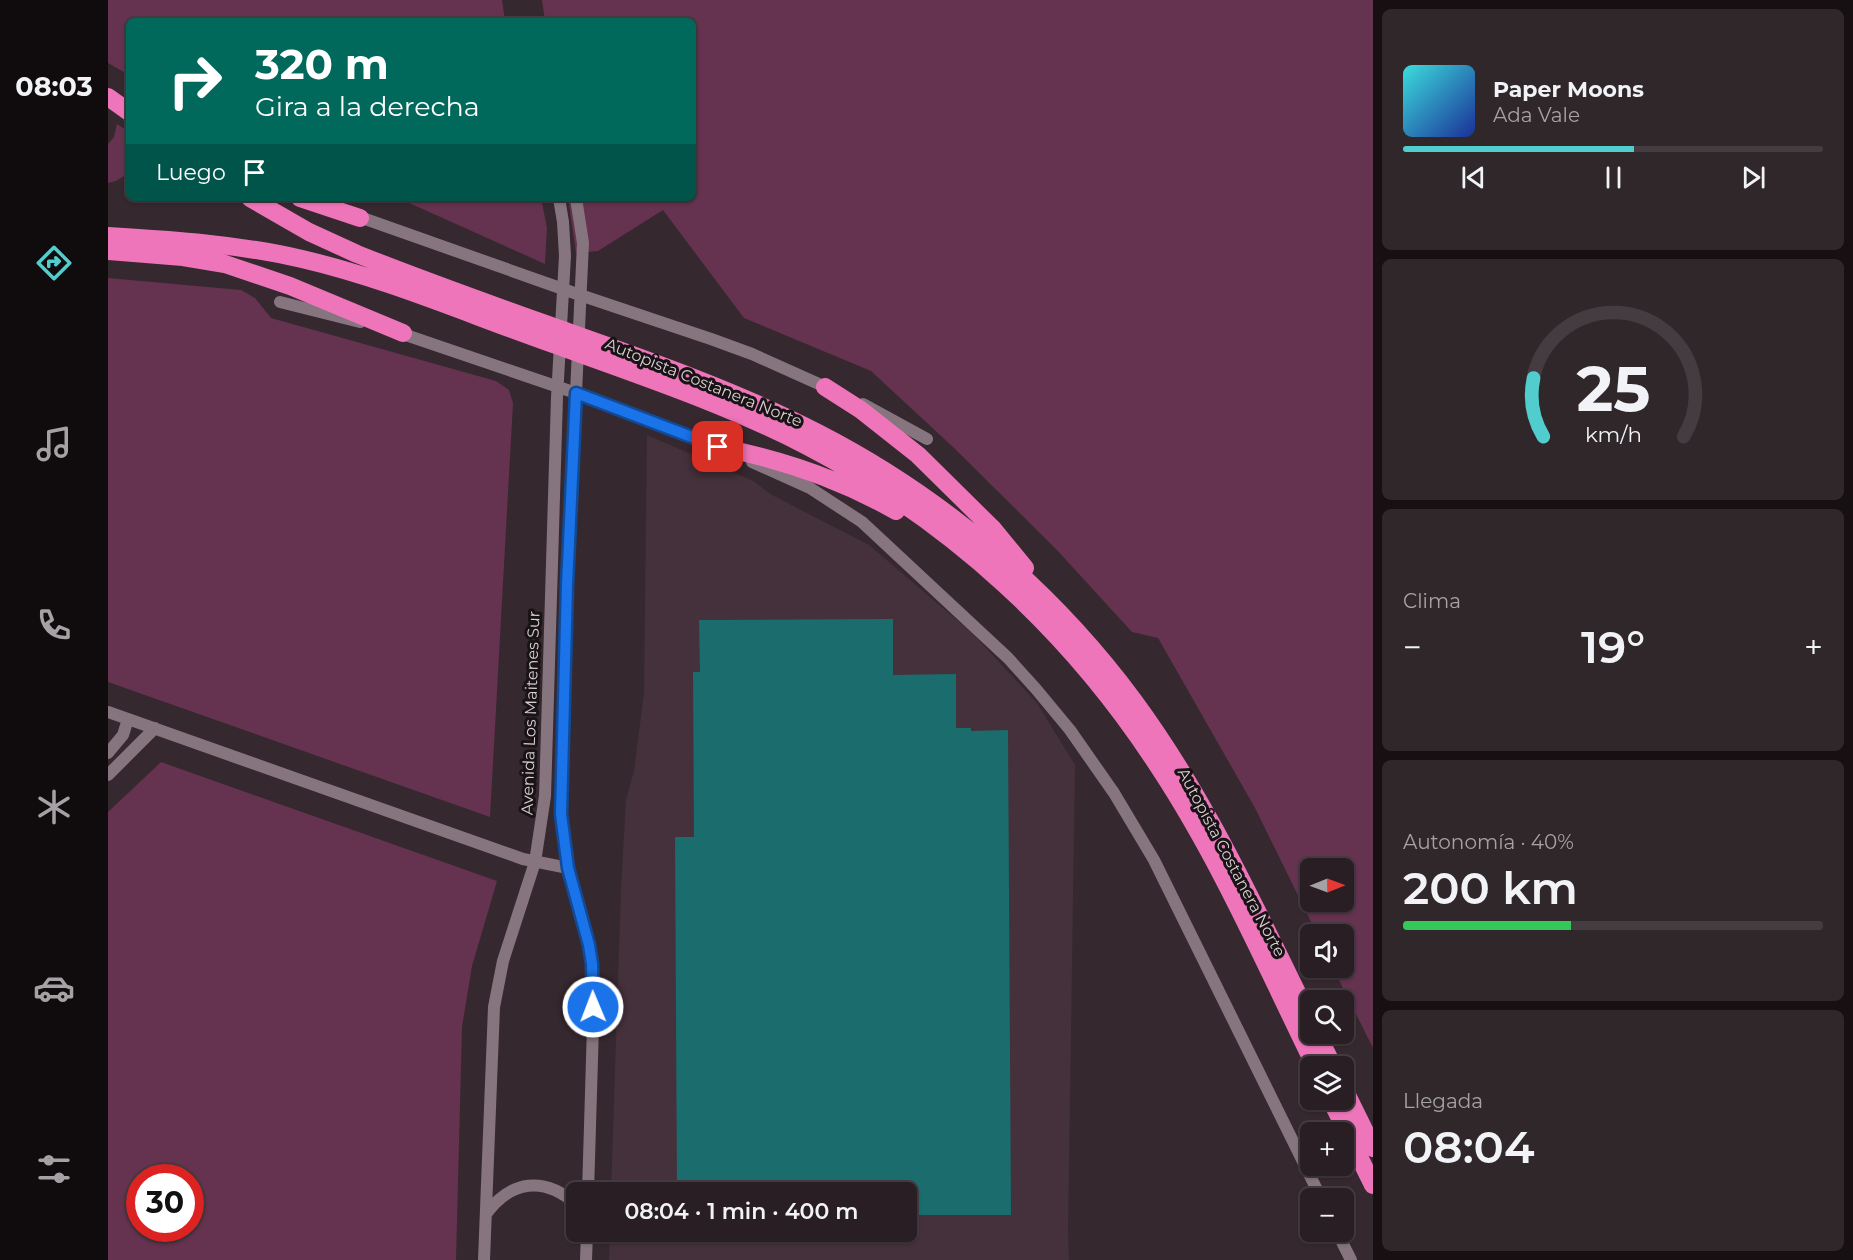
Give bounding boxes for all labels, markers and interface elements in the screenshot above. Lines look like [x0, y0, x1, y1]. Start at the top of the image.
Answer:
text: 320 m [255, 38, 389, 90]
icon: right [156, 42, 234, 120]
text: 08:03 [15, 70, 93, 103]
text: Paper Moons [1493, 76, 1644, 103]
text: Gira a la derecha [255, 90, 480, 123]
text: Ada Vale [1493, 103, 1580, 127]
icon: arrive [238, 156, 271, 189]
text: Luego [156, 159, 226, 186]
icon: previous [1457, 161, 1490, 194]
icon: pause [1597, 161, 1630, 194]
icon: next [1737, 161, 1770, 194]
icon: directions [33, 242, 75, 284]
street label: Autopista Costanera Norte [602, 334, 805, 431]
text: 25 [1576, 351, 1650, 427]
pin [692, 421, 743, 472]
text: km/h [1584, 421, 1642, 447]
icon: music [33, 423, 75, 465]
icon: arrive [701, 430, 734, 463]
text: Clima [1403, 589, 1461, 613]
icon: phone [33, 604, 75, 646]
street label: Avenida Los Maitenes Sur [517, 611, 544, 815]
text: 19° [1581, 619, 1645, 674]
text: − [1403, 627, 1422, 667]
text: + [1804, 627, 1823, 667]
street label: Autopista Costanera Norte [1174, 765, 1289, 960]
icon: climate [33, 786, 75, 828]
text: Autonomía · 40% [1403, 830, 1574, 854]
north arrow [1300, 858, 1354, 912]
map controls [1300, 858, 1354, 1242]
text: 200 km [1403, 860, 1578, 915]
button: sound [1300, 924, 1354, 978]
icon: car [33, 967, 75, 1009]
position arrow [561, 975, 625, 1039]
button: search [1300, 990, 1354, 1044]
button: layers [1300, 1056, 1354, 1110]
text: Llegada [1403, 1089, 1483, 1113]
text: 08:04 [1403, 1119, 1534, 1174]
button: + [1300, 1122, 1354, 1176]
icon: filters [33, 1148, 75, 1190]
speed limit sign: 30 [126, 1164, 204, 1242]
button: − [1300, 1188, 1354, 1242]
text: 08:04 · 1 min · 400 m [625, 1198, 858, 1225]

